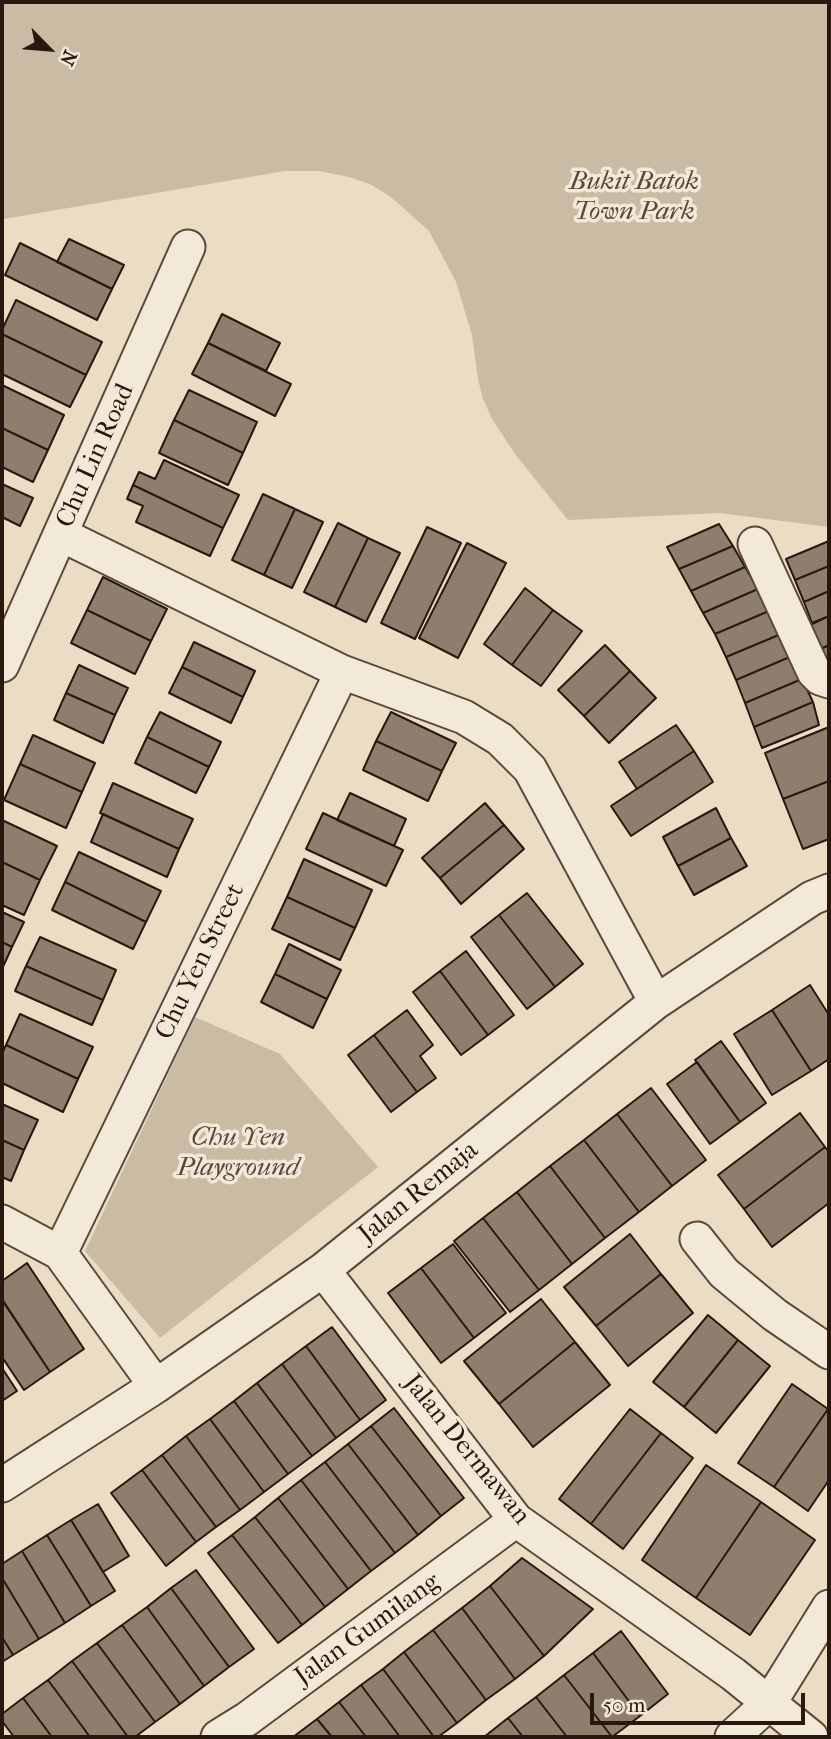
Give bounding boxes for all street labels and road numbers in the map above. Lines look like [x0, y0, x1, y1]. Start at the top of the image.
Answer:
street label: Chu Lin Road [50, 379, 142, 533]
street label: Chu Yen Street [150, 879, 252, 1045]
street label: Jalan Remaja [353, 1135, 485, 1251]
street label: Jalan Dermawan [396, 1369, 536, 1531]
street label: Jalan Gumilang [289, 1567, 447, 1693]

